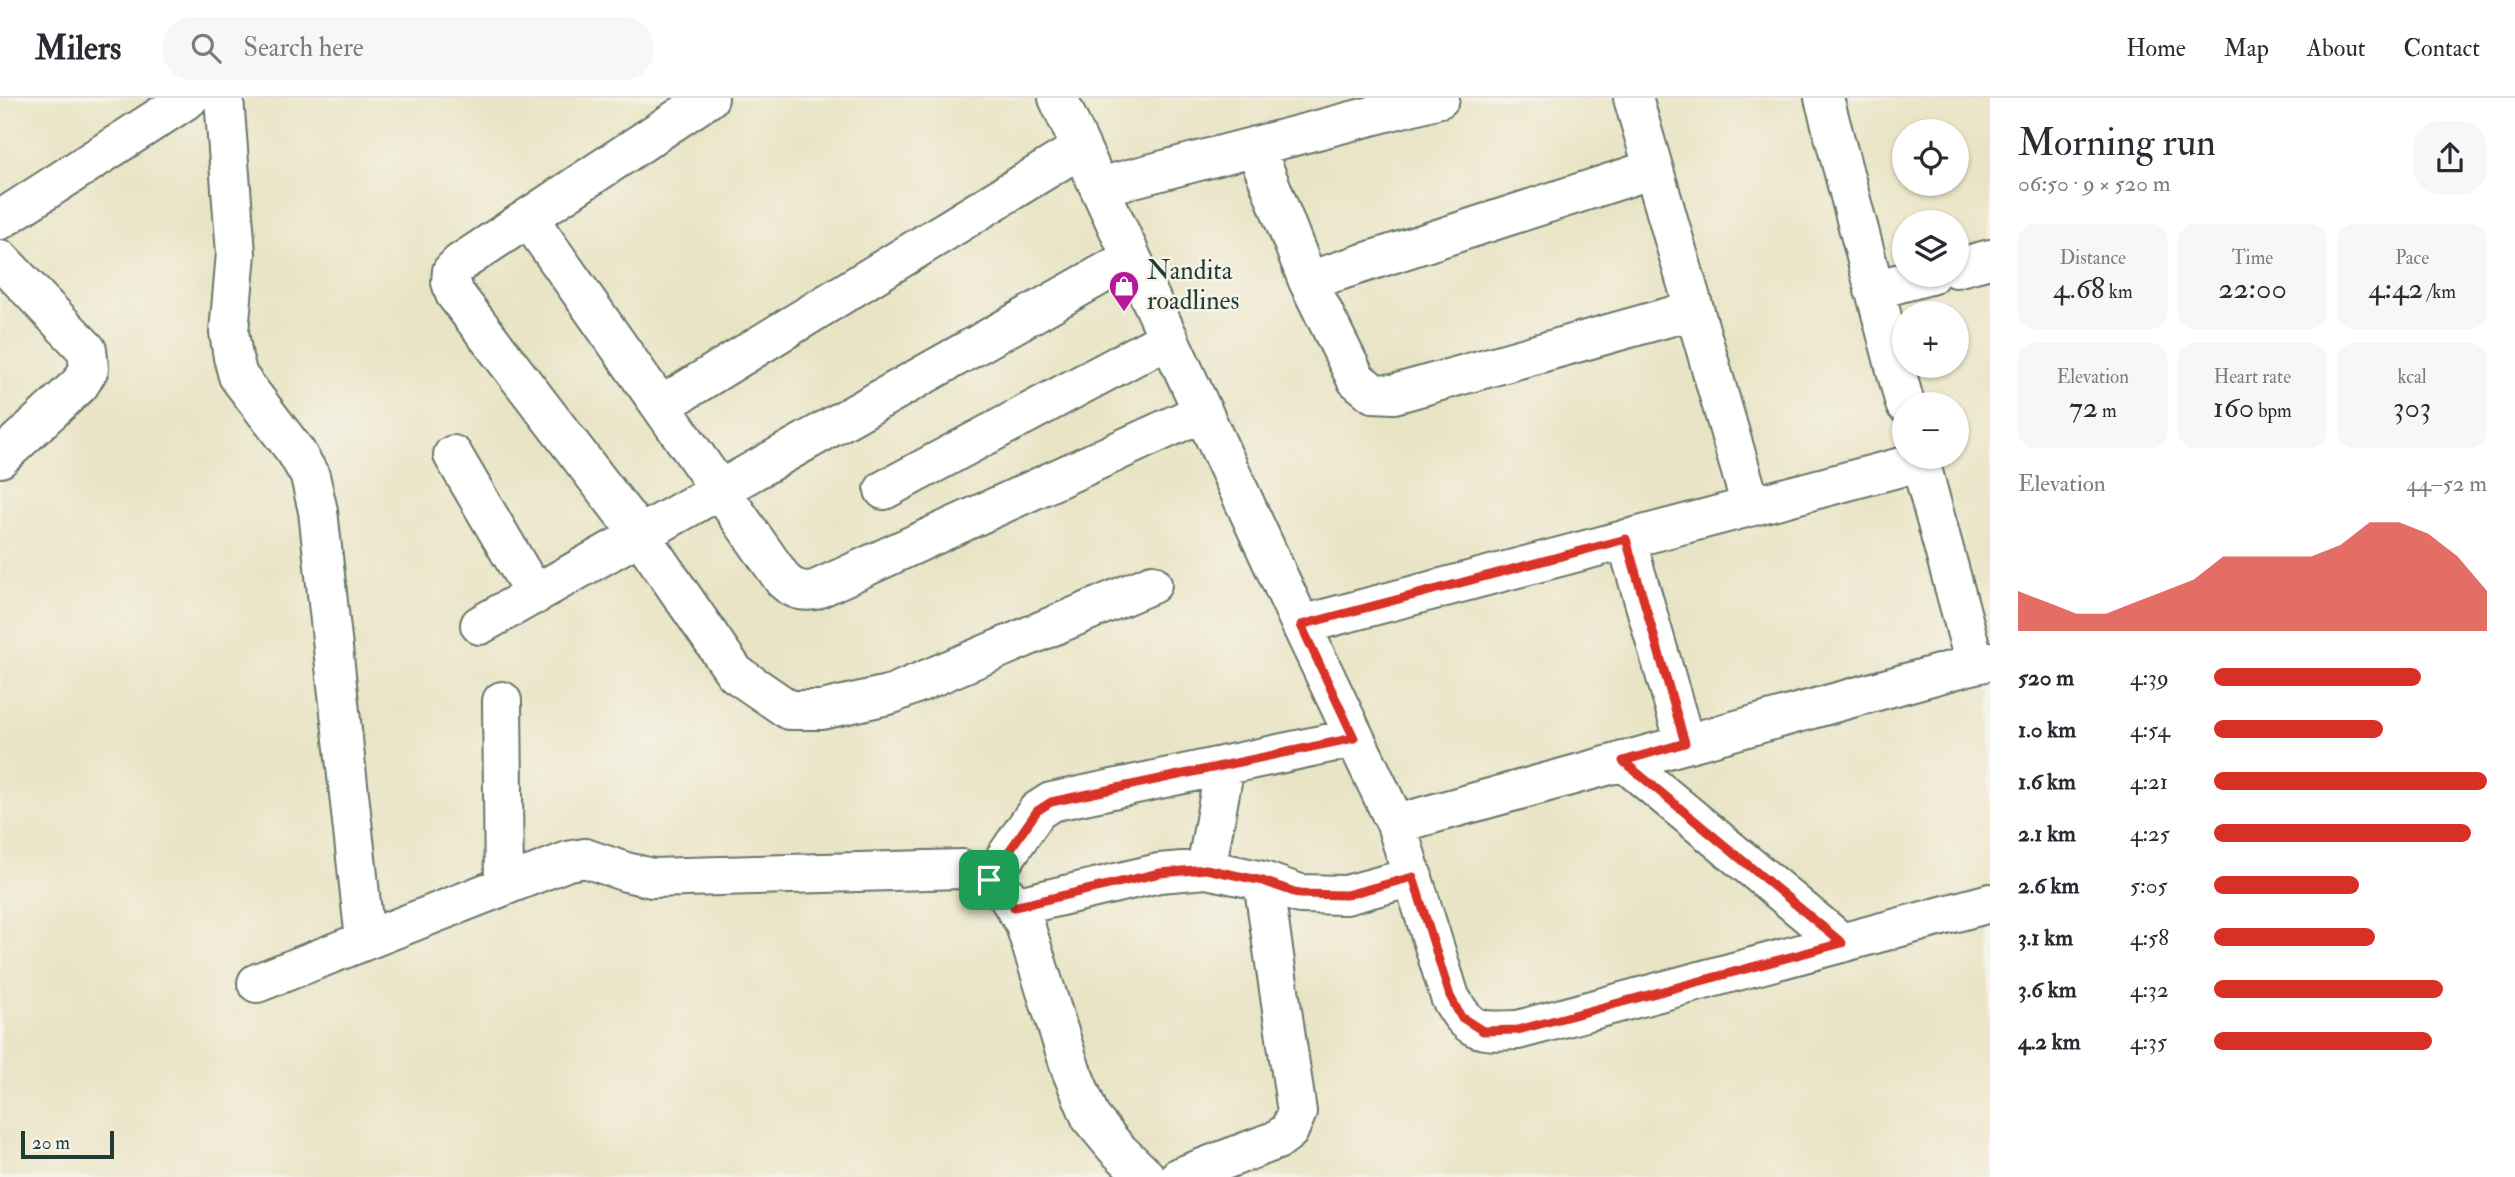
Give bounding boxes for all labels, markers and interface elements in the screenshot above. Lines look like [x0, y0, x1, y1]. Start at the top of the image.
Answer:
search box [163, 17, 653, 80]
text: Milers [35, 28, 121, 69]
icon: search [187, 29, 225, 67]
text: Search here [243, 32, 364, 64]
text: Home [2126, 33, 2186, 64]
text: Map [2224, 33, 2269, 64]
text: About [2307, 33, 2366, 64]
text: Contact [2404, 33, 2480, 64]
map controls [1892, 119, 1969, 469]
button: locate [1892, 119, 1969, 196]
text: Morning run [2018, 119, 2216, 167]
button: share [2413, 121, 2487, 195]
text: 06:50 · 9 × 520 m [2018, 169, 2171, 198]
button: layers [1892, 210, 1969, 287]
text: Distance [2060, 246, 2126, 270]
text: Time [2232, 246, 2273, 270]
text: Pace [2395, 246, 2429, 270]
place label: Nandita roadlines [1147, 255, 1239, 317]
shop icon: Nandita roadlines [1107, 269, 1141, 313]
text: 4.68 [2053, 270, 2105, 307]
text: 22:00 [2218, 270, 2287, 307]
text: 4:42 [2368, 270, 2423, 307]
text: km [2105, 280, 2133, 304]
text: /km [2423, 280, 2456, 304]
button: + [1892, 301, 1969, 378]
text: Elevation [2057, 365, 2129, 389]
text: Heart rate [2214, 365, 2291, 389]
text: kcal [2398, 365, 2427, 389]
text: 72 [2069, 389, 2098, 426]
text: 160 [2213, 389, 2254, 426]
text: 303 [2393, 389, 2431, 426]
button: − [1892, 392, 1969, 469]
text: m [2098, 399, 2117, 423]
text: bpm [2254, 399, 2292, 423]
text: Elevation [2018, 469, 2106, 498]
text: 44–52 m [2406, 469, 2487, 498]
text: 520 m [2018, 663, 2074, 692]
text: 4:39 [2130, 663, 2169, 692]
text: 1.0 km [2018, 715, 2076, 744]
text: 4:54 [2130, 715, 2170, 744]
text: 1.6 km [2018, 767, 2076, 796]
text: 4:21 [2130, 767, 2168, 796]
text: 2.1 km [2018, 819, 2076, 848]
text: 4:25 [2130, 819, 2170, 848]
pin [959, 850, 1019, 910]
icon: arrive [970, 861, 1008, 899]
text: 2.6 km [2018, 871, 2079, 900]
text: 5:05 [2130, 871, 2168, 900]
text: 3.1 km [2018, 923, 2073, 952]
text: 4:58 [2130, 923, 2169, 952]
text: 3.6 km [2018, 975, 2077, 1004]
text: 4:32 [2130, 975, 2169, 1004]
text: 4.2 km [2018, 1027, 2081, 1056]
text: 4:35 [2130, 1027, 2167, 1056]
scale bar [21, 1128, 114, 1160]
text: 20 m [32, 1131, 70, 1155]

